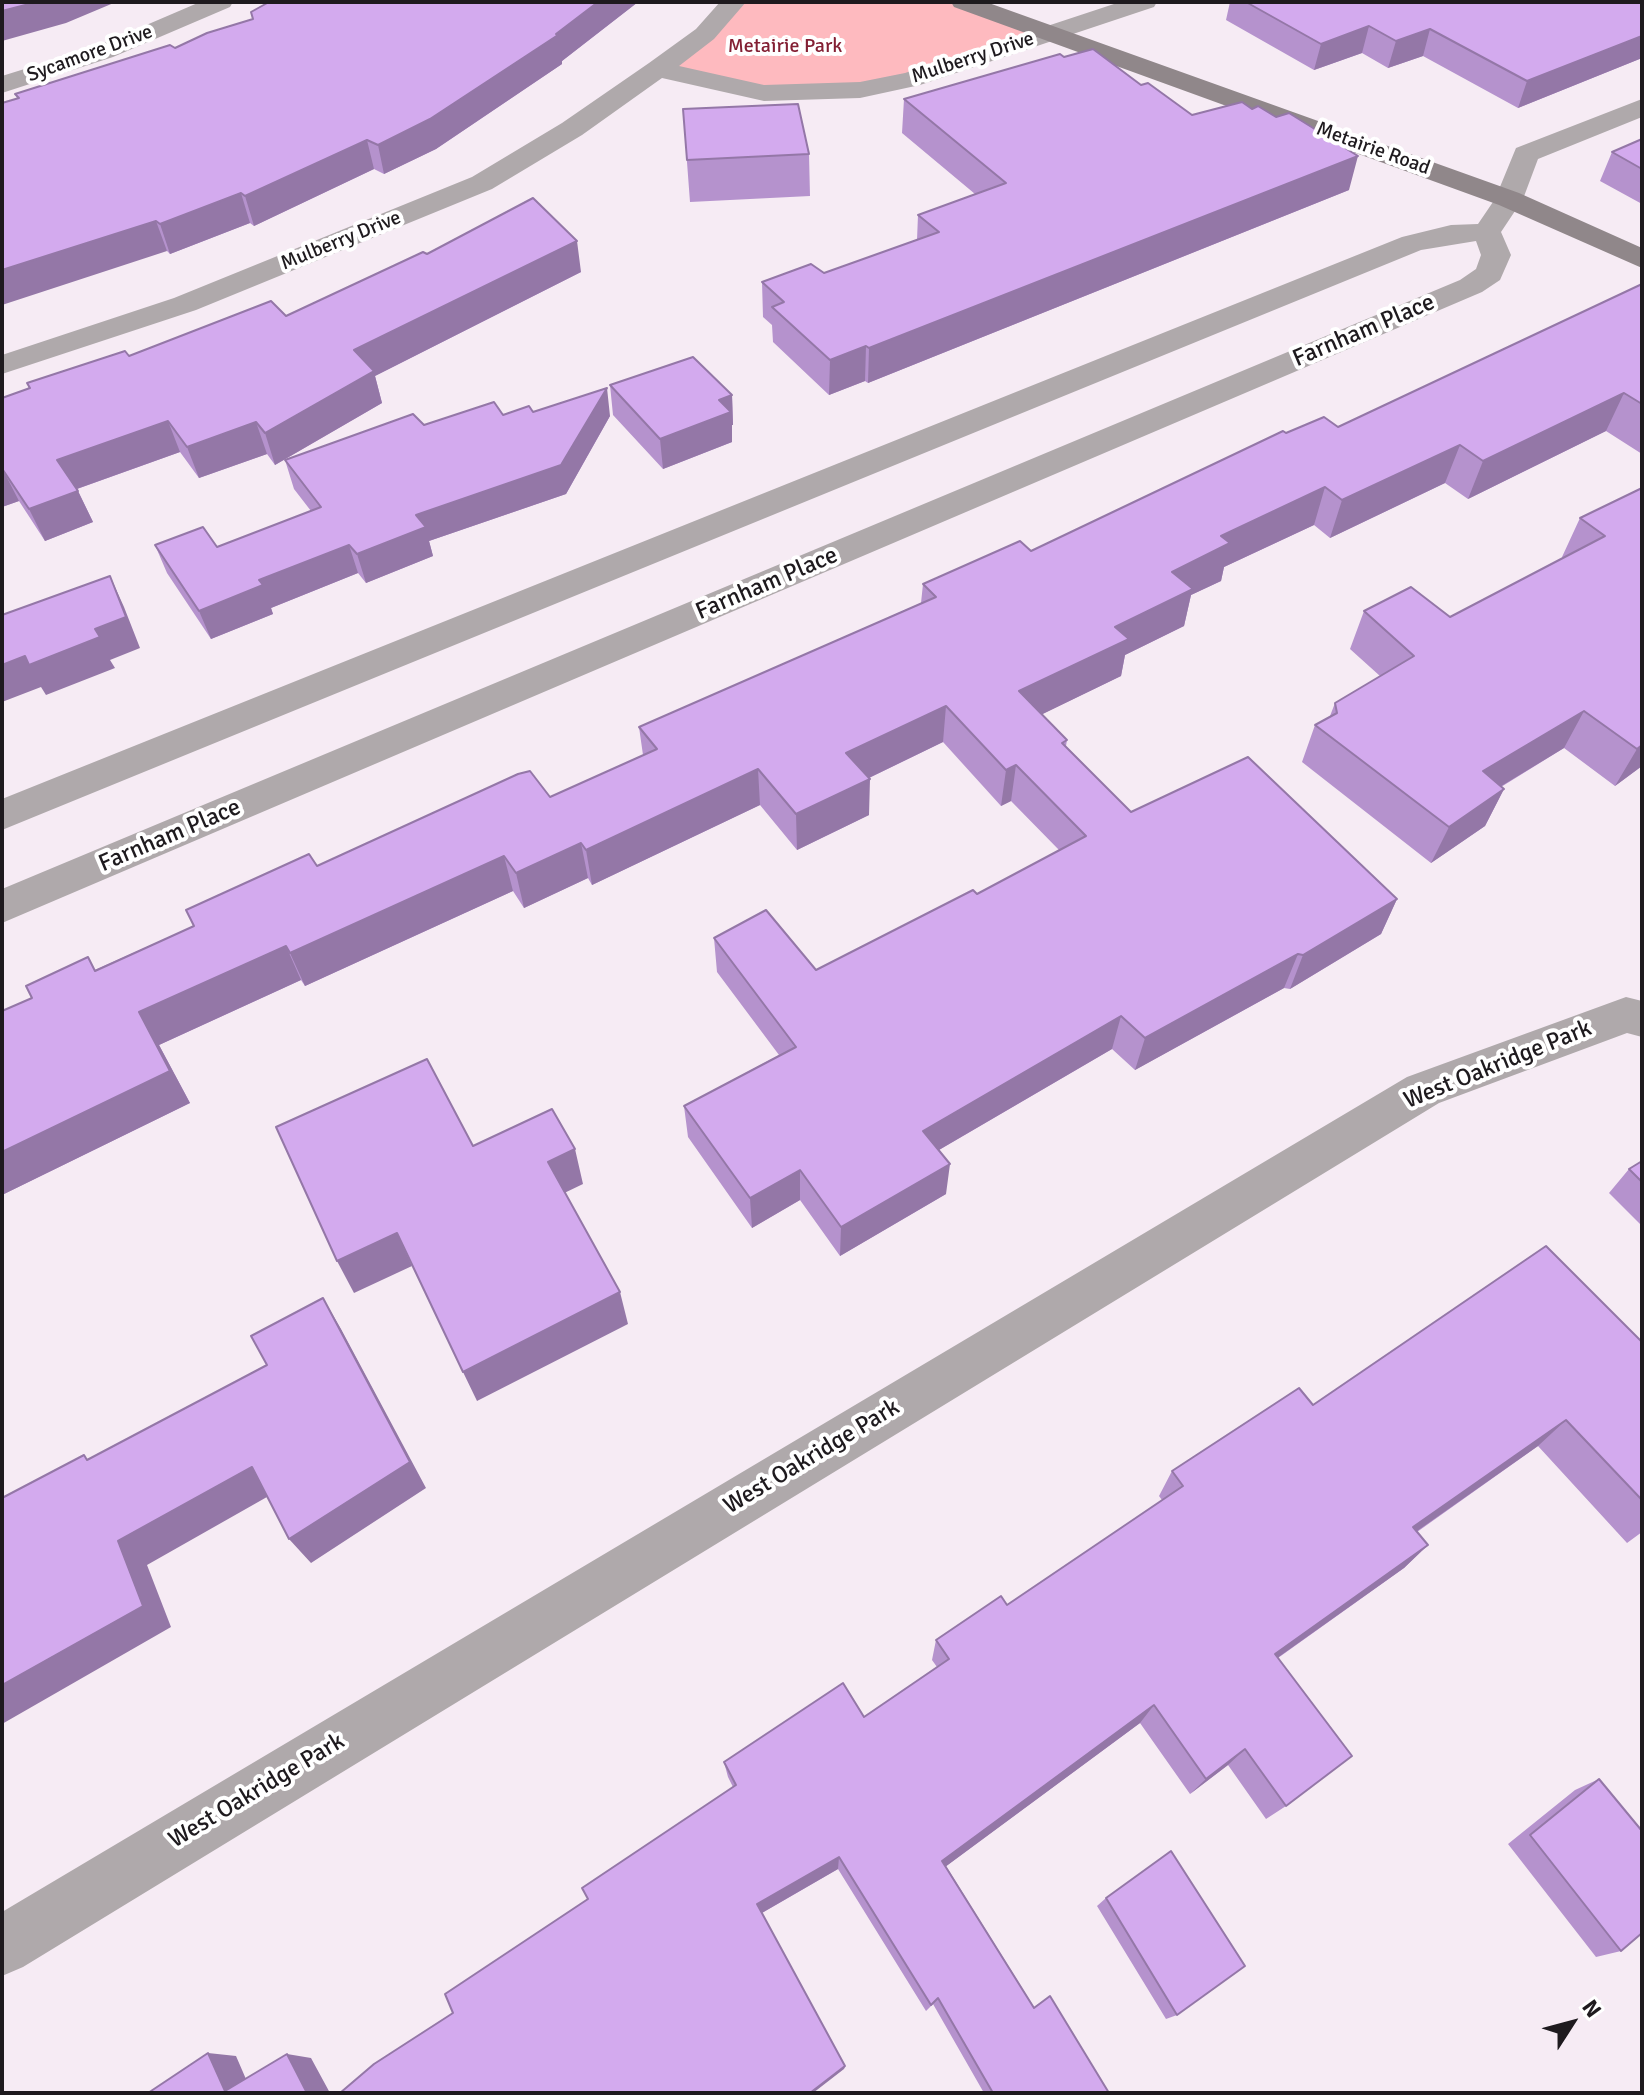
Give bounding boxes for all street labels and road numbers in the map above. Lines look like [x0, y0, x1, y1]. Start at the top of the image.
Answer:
street label: Sycamore Drive [24, 20, 156, 88]
street label: Mulberry Drive [909, 27, 1037, 89]
street label: Metairie Road [1313, 117, 1433, 181]
street label: Mulberry Drive [278, 206, 404, 276]
street label: Farnham Place [1289, 288, 1439, 374]
street label: Farnham Place [692, 541, 842, 627]
street label: Farnham Place [95, 793, 245, 879]
street label: West Oakridge Park [1400, 1014, 1596, 1116]
street label: West Oakridge Park [719, 1393, 905, 1521]
street label: West Oakridge Park [164, 1727, 350, 1855]

